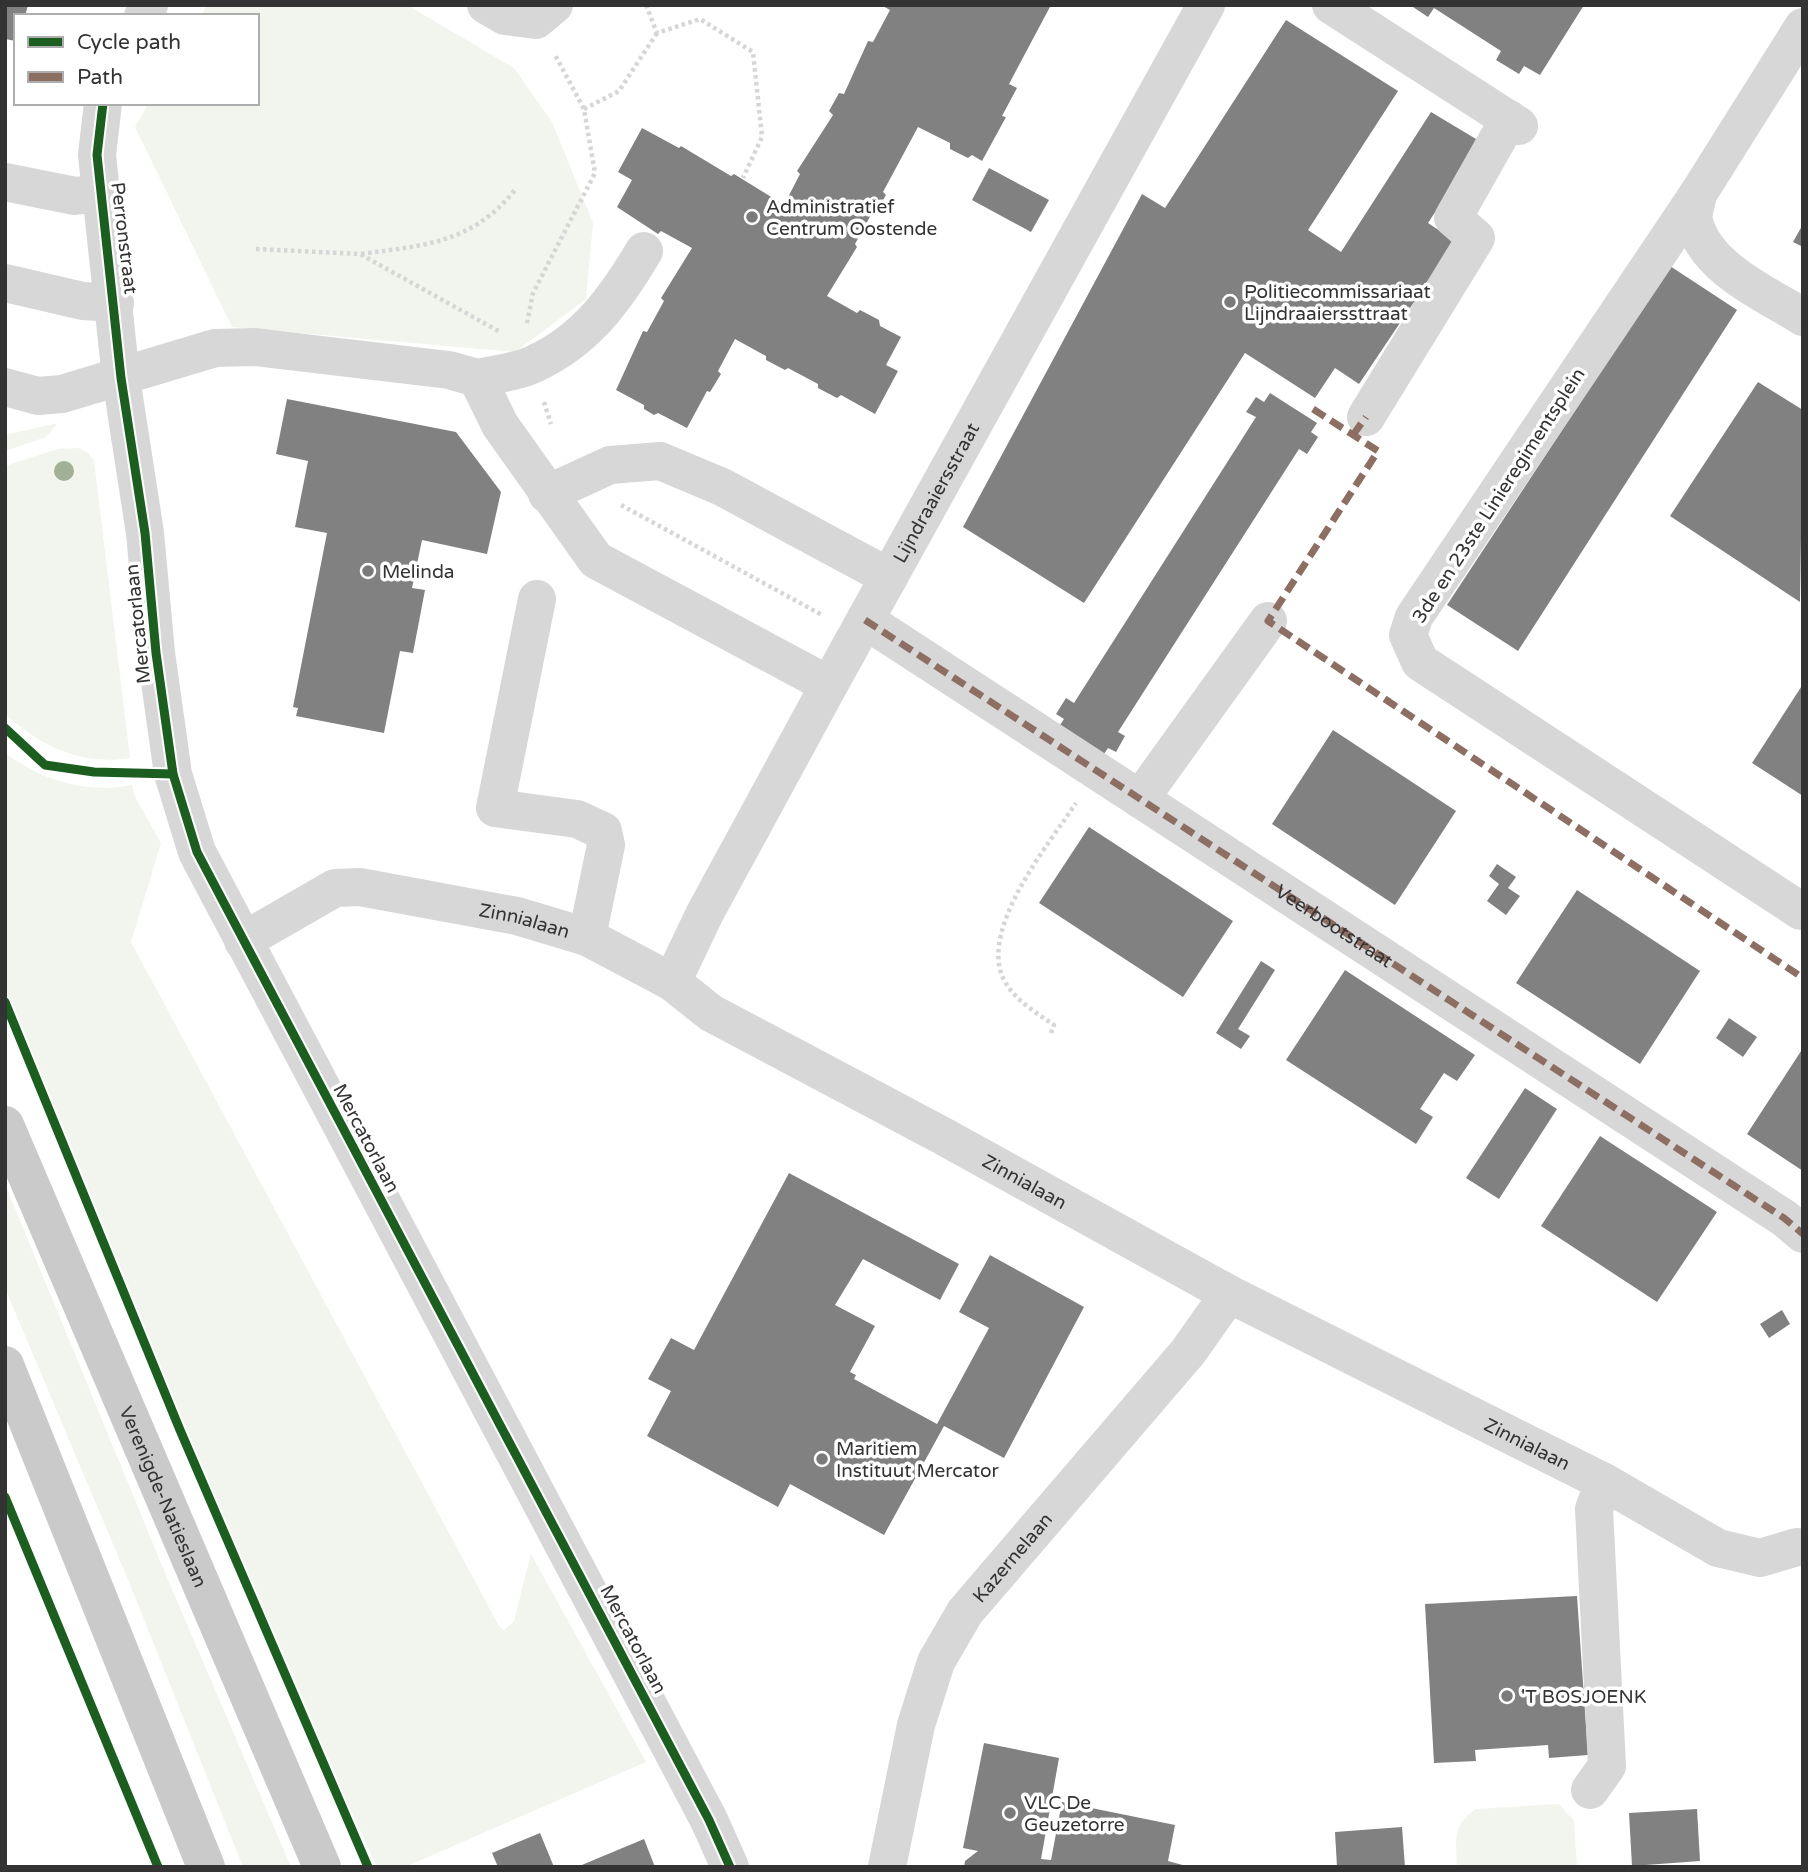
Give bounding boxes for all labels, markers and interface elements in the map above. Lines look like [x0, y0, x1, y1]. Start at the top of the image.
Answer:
legend [14, 14, 259, 105]
text: Cycle path [77, 30, 181, 55]
text: Path [77, 65, 123, 90]
street label: Perronstraat [106, 181, 142, 295]
place label: Administratief Centrum Oostende [766, 196, 937, 240]
marker: Administratief Centrum Oostende [744, 209, 760, 225]
place label: Politiecommissariaat Lijndraaierssttraat [1244, 281, 1431, 325]
marker: Politiecommissariaat Lijndraaierssttraat [1222, 294, 1238, 310]
street label: 3de en 23ste Linieregimentsplein [1408, 364, 1590, 627]
street label: Lijndraaiersstraat [889, 419, 984, 567]
place label: Melinda [382, 561, 455, 583]
street label: Mercatorlaan [121, 563, 155, 685]
marker: Melinda [360, 563, 376, 579]
street label: Veerbootstraat [1271, 880, 1397, 972]
street label: Zinnialaan [477, 899, 572, 943]
street label: Mercatorlaan [328, 1080, 404, 1197]
street label: Zinnialaan [978, 1150, 1070, 1214]
street label: Verenigde-Natieslaan [114, 1403, 211, 1591]
street label: Zinnialaan [1480, 1414, 1573, 1475]
place label: Maritiem Instituut Mercator [836, 1438, 1000, 1482]
marker: Maritiem Instituut Mercator [814, 1451, 830, 1467]
street label: Kazernelaan [968, 1509, 1057, 1607]
street label: Mercatorlaan [595, 1581, 671, 1698]
place label: 'T BOSJOENK [1521, 1686, 1647, 1708]
marker: 'T BOSJOENK [1499, 1688, 1515, 1704]
place label: VLC De Geuzetorre [1024, 1792, 1125, 1836]
marker: VLC De Geuzetorre [1002, 1805, 1018, 1821]

